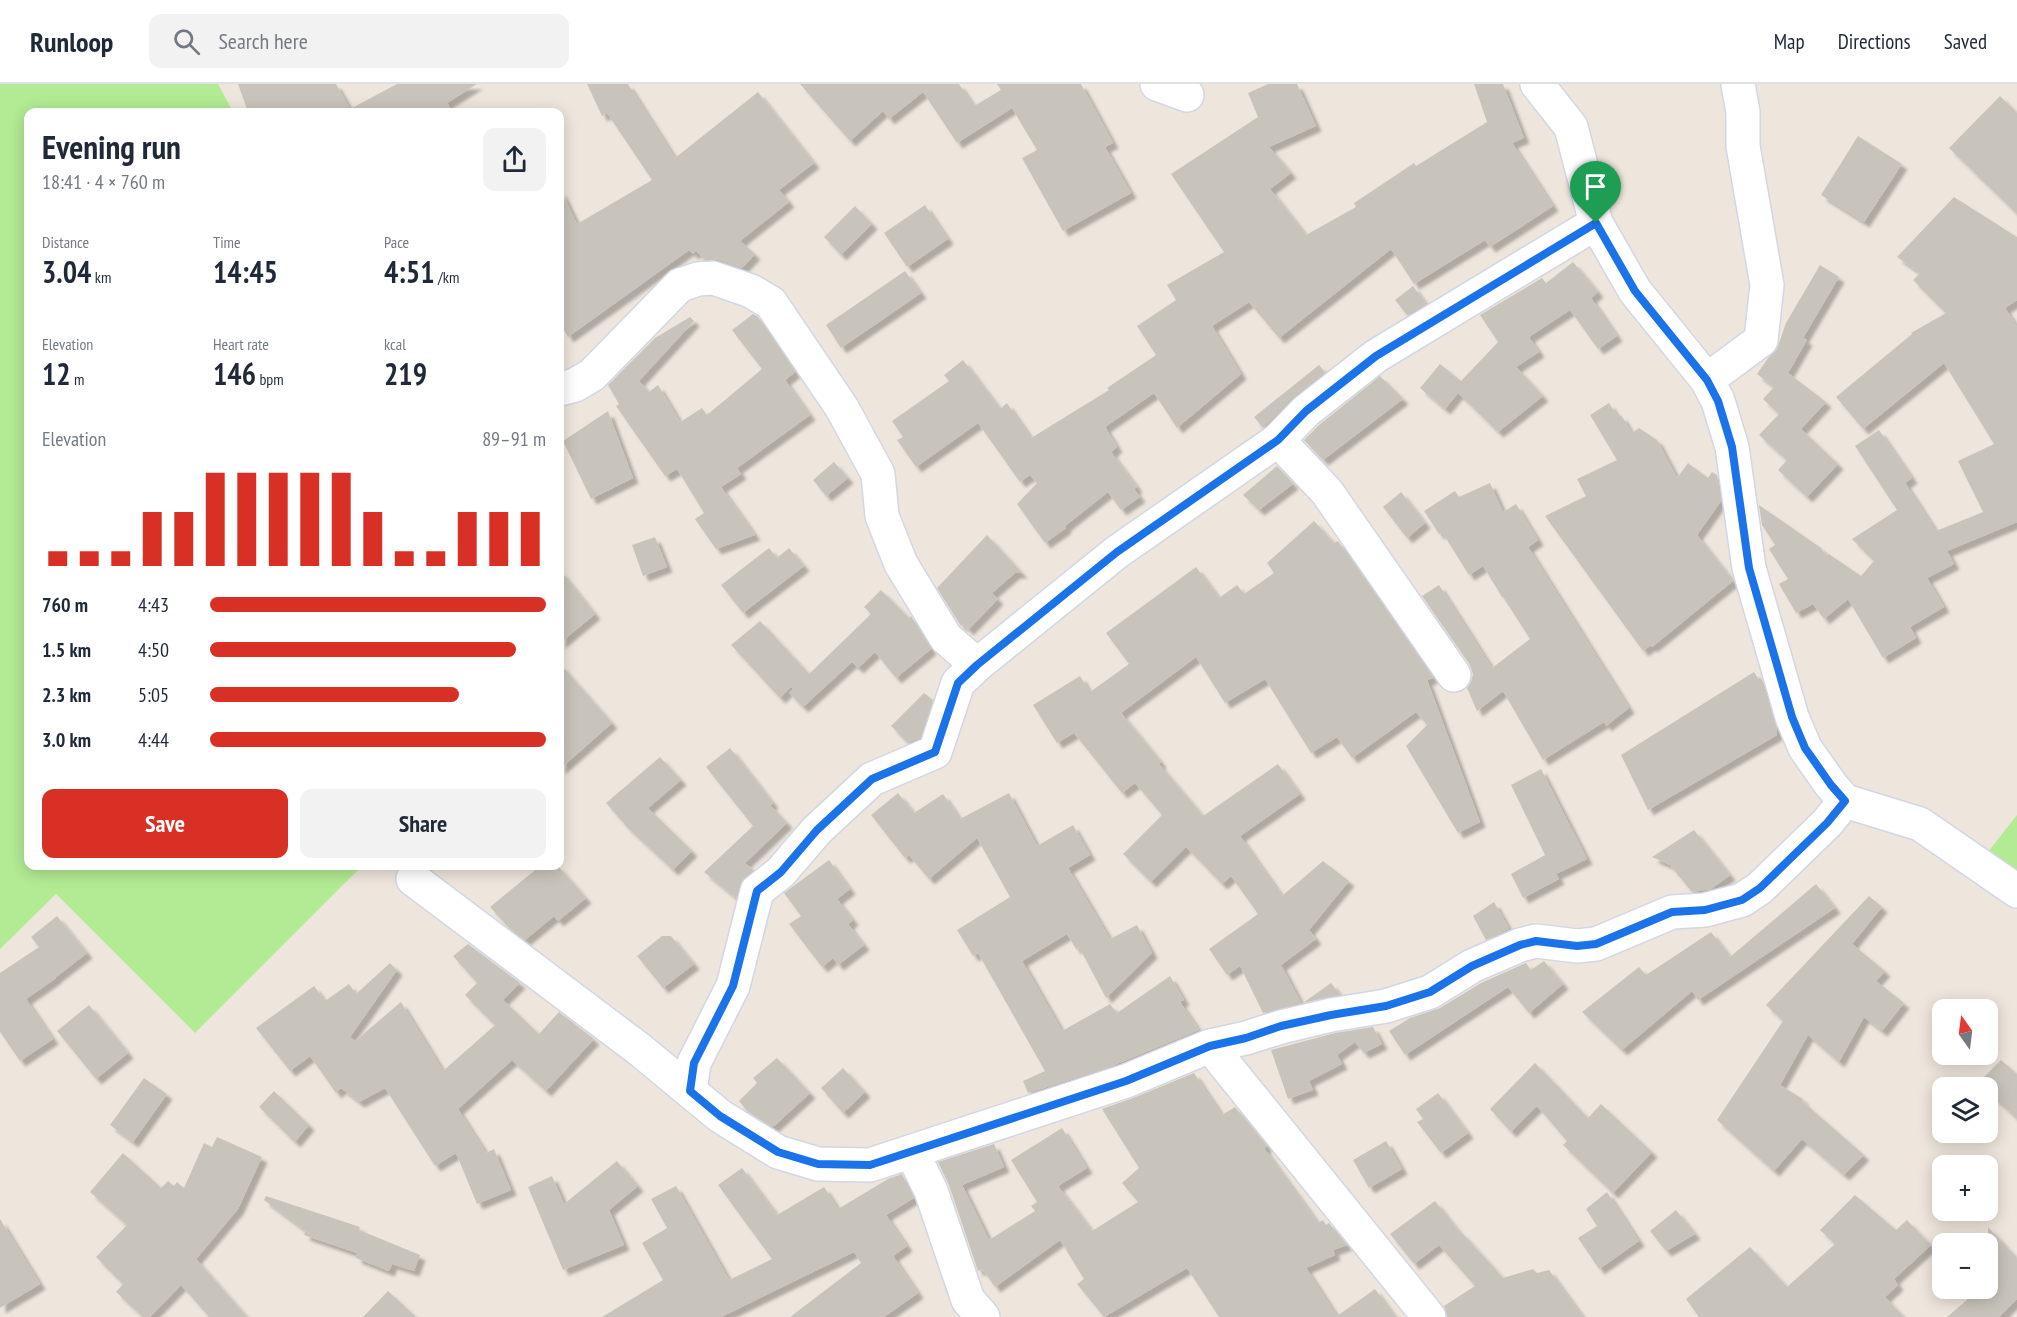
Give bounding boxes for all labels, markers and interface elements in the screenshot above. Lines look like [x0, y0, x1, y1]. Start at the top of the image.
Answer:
search box [149, 14, 569, 68]
text: Runloop [30, 23, 113, 60]
icon: search [170, 25, 203, 58]
text: Search here [218, 27, 308, 55]
text: Map [1774, 28, 1805, 55]
text: Directions [1838, 28, 1911, 55]
text: Saved [1944, 28, 1987, 55]
text: Evening run [42, 125, 181, 168]
button: share [483, 128, 546, 191]
pin [1570, 161, 1621, 223]
text: 18:41 · 4 × 760 m [42, 169, 165, 195]
icon: arrive [1579, 170, 1612, 203]
text: Distance [42, 232, 89, 252]
text: Time [213, 232, 241, 252]
text: Pace [384, 232, 409, 252]
text: 3.04 [42, 252, 91, 291]
text: 14:45 [213, 252, 278, 291]
text: 4:51 [384, 252, 435, 291]
text: km [91, 267, 111, 287]
text: /km [435, 267, 459, 287]
text: Elevation [42, 334, 93, 354]
text: Heart rate [213, 334, 269, 354]
text: kcal [384, 334, 406, 354]
text: 12 [42, 354, 71, 393]
text: 146 [213, 354, 256, 393]
text: 219 [384, 354, 427, 393]
text: m [71, 369, 85, 389]
text: bpm [256, 369, 284, 389]
text: Elevation [42, 426, 106, 452]
text: 89–91 m [482, 426, 546, 452]
text: 760 m [42, 592, 88, 618]
text: 4:43 [138, 592, 169, 618]
text: 1.5 km [42, 637, 91, 663]
text: 4:50 [138, 637, 169, 663]
text: 2.3 km [42, 682, 91, 708]
text: 5:05 [138, 682, 169, 708]
text: 3.0 km [42, 727, 91, 753]
text: 4:44 [138, 727, 169, 753]
button: Save [42, 789, 288, 858]
button: Share [300, 789, 546, 858]
north arrow [1932, 999, 1998, 1065]
map controls [1932, 999, 1998, 1299]
button: layers [1932, 1077, 1998, 1143]
button: + [1932, 1155, 1998, 1221]
button: − [1932, 1233, 1998, 1299]

